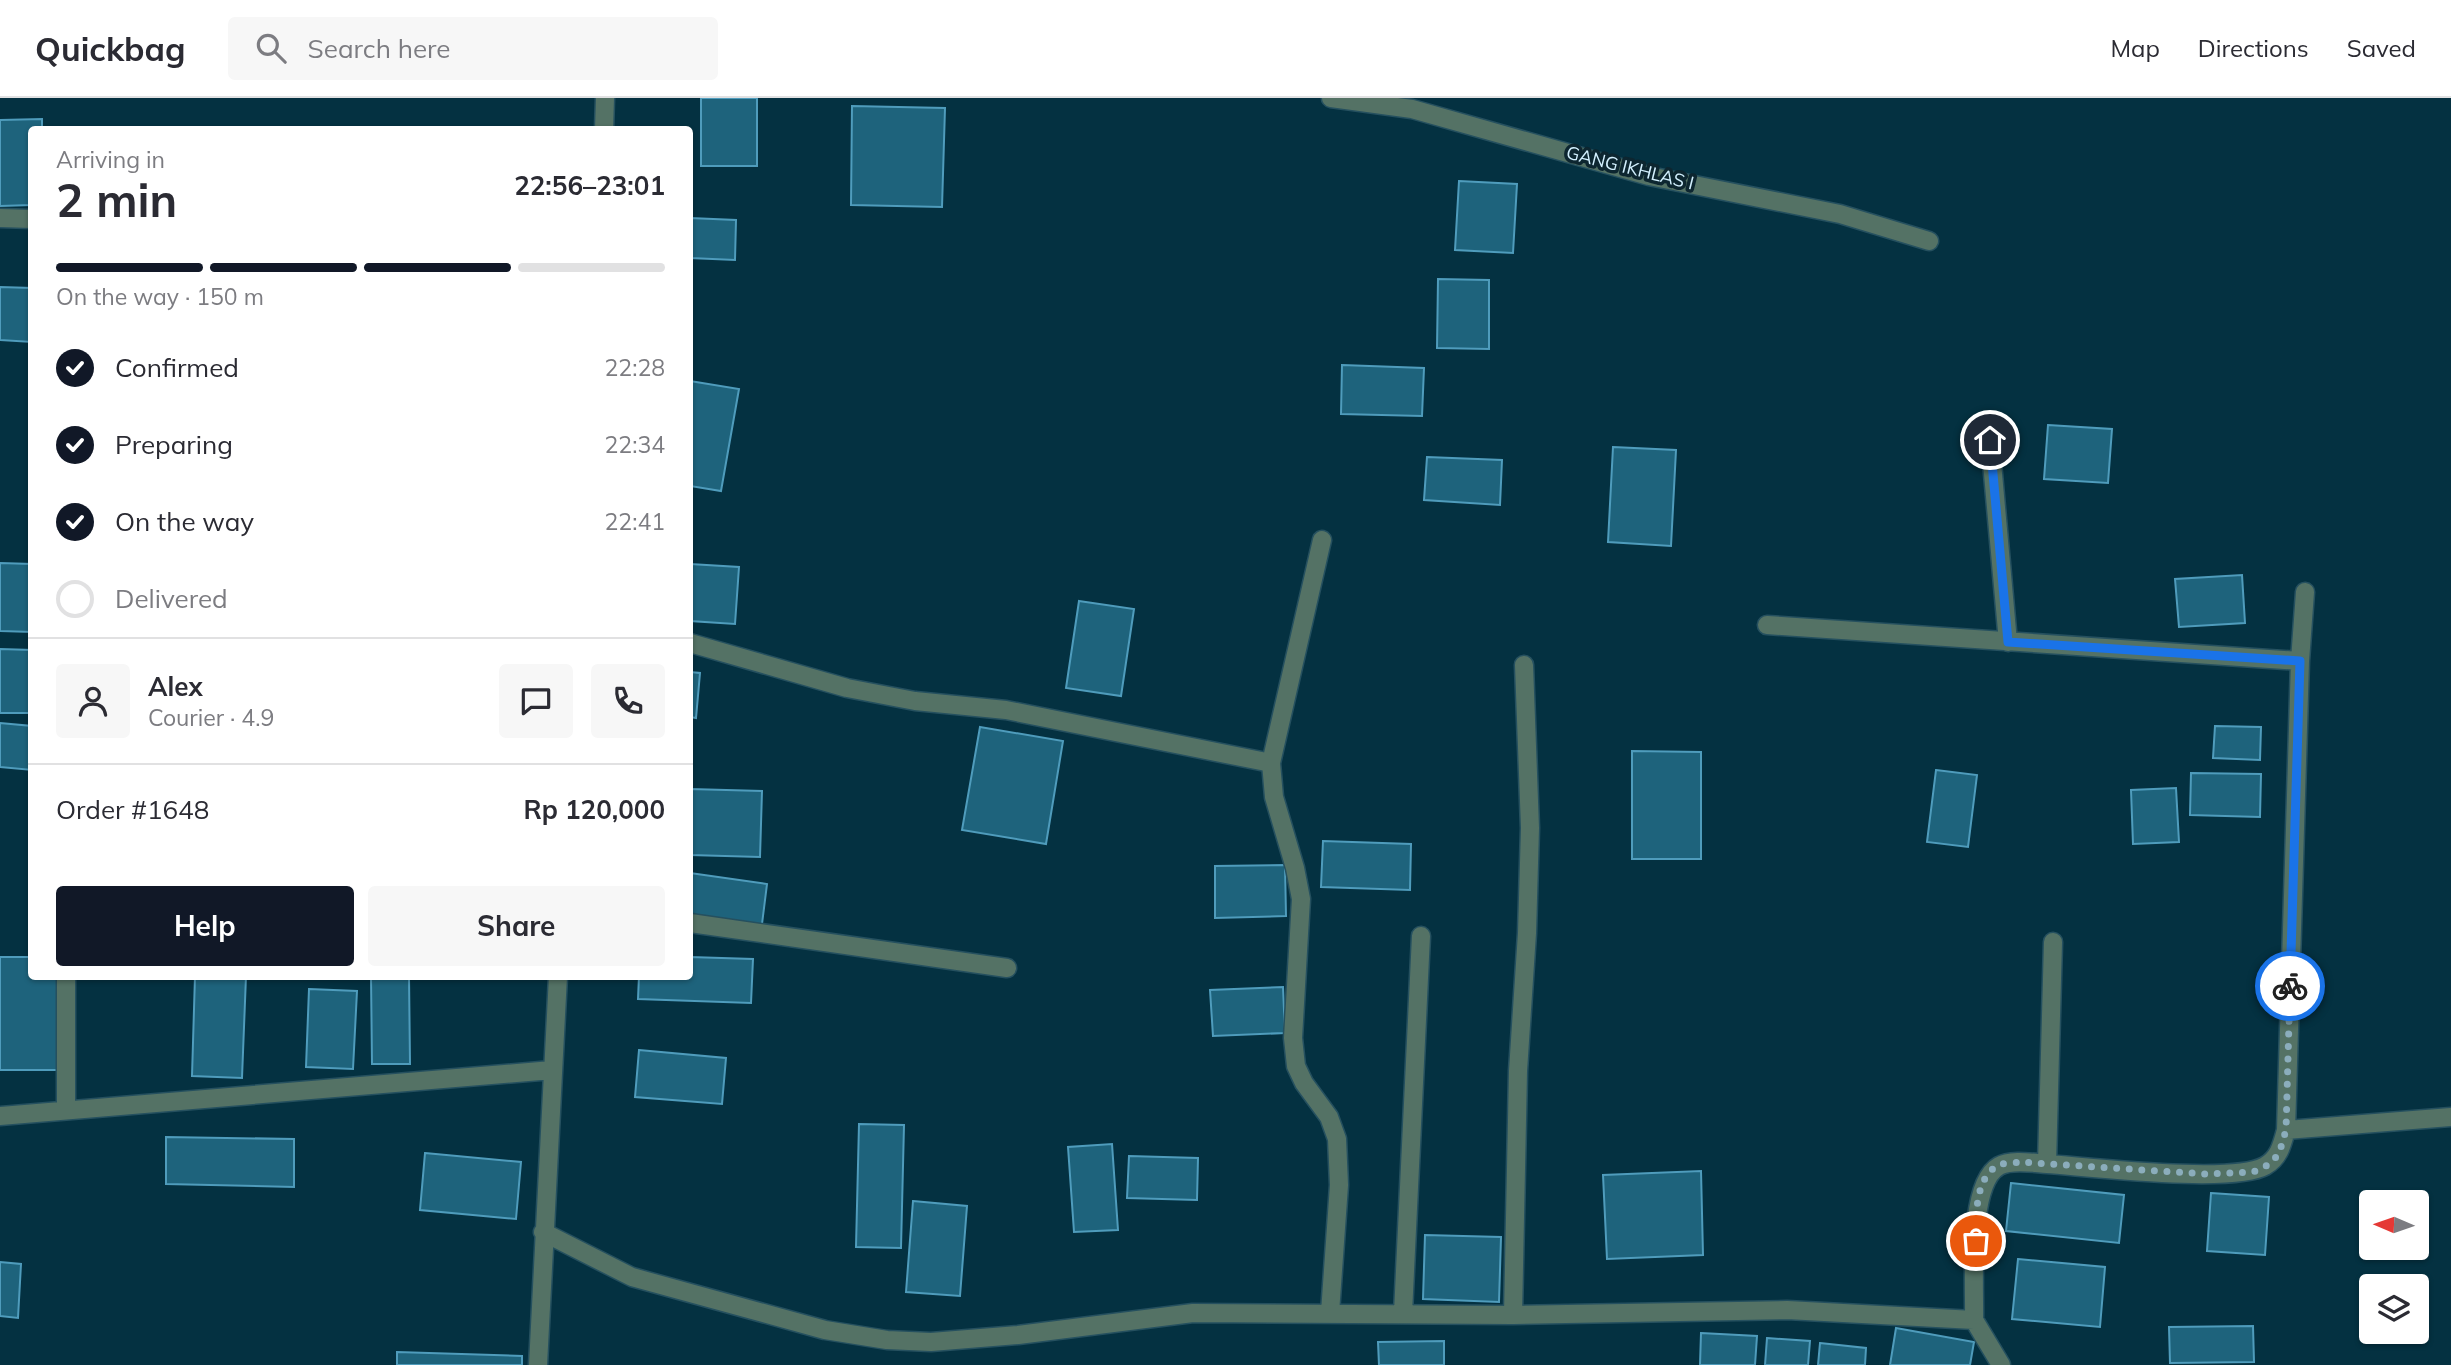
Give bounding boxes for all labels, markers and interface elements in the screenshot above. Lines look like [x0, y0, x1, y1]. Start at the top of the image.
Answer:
search box [228, 17, 718, 80]
text: Quickbag [35, 28, 186, 69]
icon: search [252, 29, 290, 67]
text: Search here [308, 32, 450, 65]
text: Map [2110, 33, 2160, 63]
text: Directions [2198, 33, 2309, 63]
text: Saved [2347, 33, 2416, 63]
street label: GANG IKHLAS I [1564, 141, 1696, 194]
text: Arriving in [56, 145, 165, 174]
text: 22:56–23:01 [514, 169, 665, 202]
text: 2 min [56, 171, 177, 229]
text: On the way · 150 m [56, 282, 264, 311]
icon: check [56, 349, 94, 387]
text: Confirmed [115, 351, 239, 384]
text: 22:28 [605, 353, 665, 382]
pin [1960, 410, 2020, 470]
icon: home [1971, 421, 2009, 459]
icon: check [56, 426, 94, 464]
text: Preparing [115, 428, 233, 461]
text: 22:34 [605, 430, 665, 459]
icon: check [56, 503, 94, 541]
text: On the way [115, 505, 254, 538]
text: 22:41 [605, 507, 665, 536]
text: Delivered [115, 582, 228, 615]
button: person [56, 664, 130, 738]
button: chat [499, 664, 573, 738]
button: phone [591, 664, 665, 738]
text: Alex [148, 670, 203, 703]
text: Courier · 4.9 [148, 703, 274, 732]
text: Order #1648 [56, 793, 209, 826]
text: Rp 120,000 [523, 793, 665, 826]
button: Help [56, 886, 354, 966]
button: Share [368, 886, 665, 966]
courier [2255, 951, 2325, 1021]
icon: bike [2271, 967, 2309, 1005]
north arrow [2359, 1190, 2429, 1260]
map controls [2359, 1190, 2429, 1344]
pin [1946, 1211, 2006, 1271]
icon: bag [1957, 1222, 1995, 1260]
button: layers [2359, 1274, 2429, 1344]

